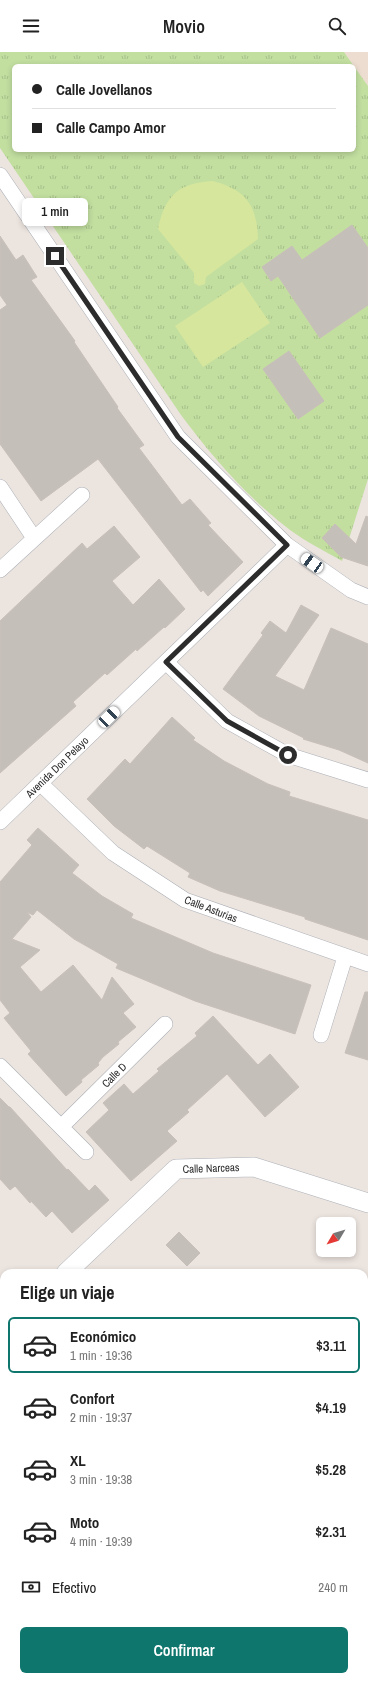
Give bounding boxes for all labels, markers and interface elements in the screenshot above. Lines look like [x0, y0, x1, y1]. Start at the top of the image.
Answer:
text: Movio [163, 14, 205, 39]
icon: menu [20, 15, 42, 37]
icon: search [326, 15, 348, 37]
text: Calle Jovellanos [56, 79, 152, 100]
text: Calle Campo Amor [56, 117, 166, 138]
callout: 1 min [22, 198, 88, 226]
text: 1 min [41, 203, 69, 220]
route end [46, 247, 64, 265]
car [299, 551, 325, 575]
car [96, 704, 122, 730]
street label: Avenida Don Pelayo [22, 733, 91, 801]
route start [279, 746, 297, 764]
street label: Calle Asturias [183, 892, 240, 926]
street label: Calle D [99, 1060, 129, 1090]
street label: Calle Narceas [182, 1160, 240, 1176]
north arrow [316, 1217, 356, 1257]
map controls [316, 1217, 356, 1257]
text: Elige un viaje [20, 1280, 114, 1305]
text: Económico [70, 1326, 136, 1347]
icon: car [22, 1327, 58, 1363]
text: $3.11 [316, 1335, 346, 1356]
text: 1 min · 19:36 [70, 1347, 132, 1364]
text: Confort [70, 1388, 114, 1409]
icon: car [22, 1389, 58, 1425]
text: $4.19 [315, 1397, 346, 1418]
text: 2 min · 19:37 [70, 1409, 132, 1426]
text: XL [70, 1450, 86, 1471]
icon: car [22, 1451, 58, 1487]
text: $5.28 [315, 1459, 346, 1480]
text: 3 min · 19:38 [70, 1471, 132, 1488]
text: Moto [70, 1512, 99, 1533]
icon: car [22, 1513, 58, 1549]
text: $2.31 [315, 1521, 346, 1542]
text: 4 min · 19:39 [70, 1533, 132, 1550]
icon: cash [20, 1576, 42, 1598]
text: Efectivo [52, 1577, 96, 1598]
text: 240 m [318, 1579, 348, 1596]
button: Confirmar [20, 1627, 348, 1673]

